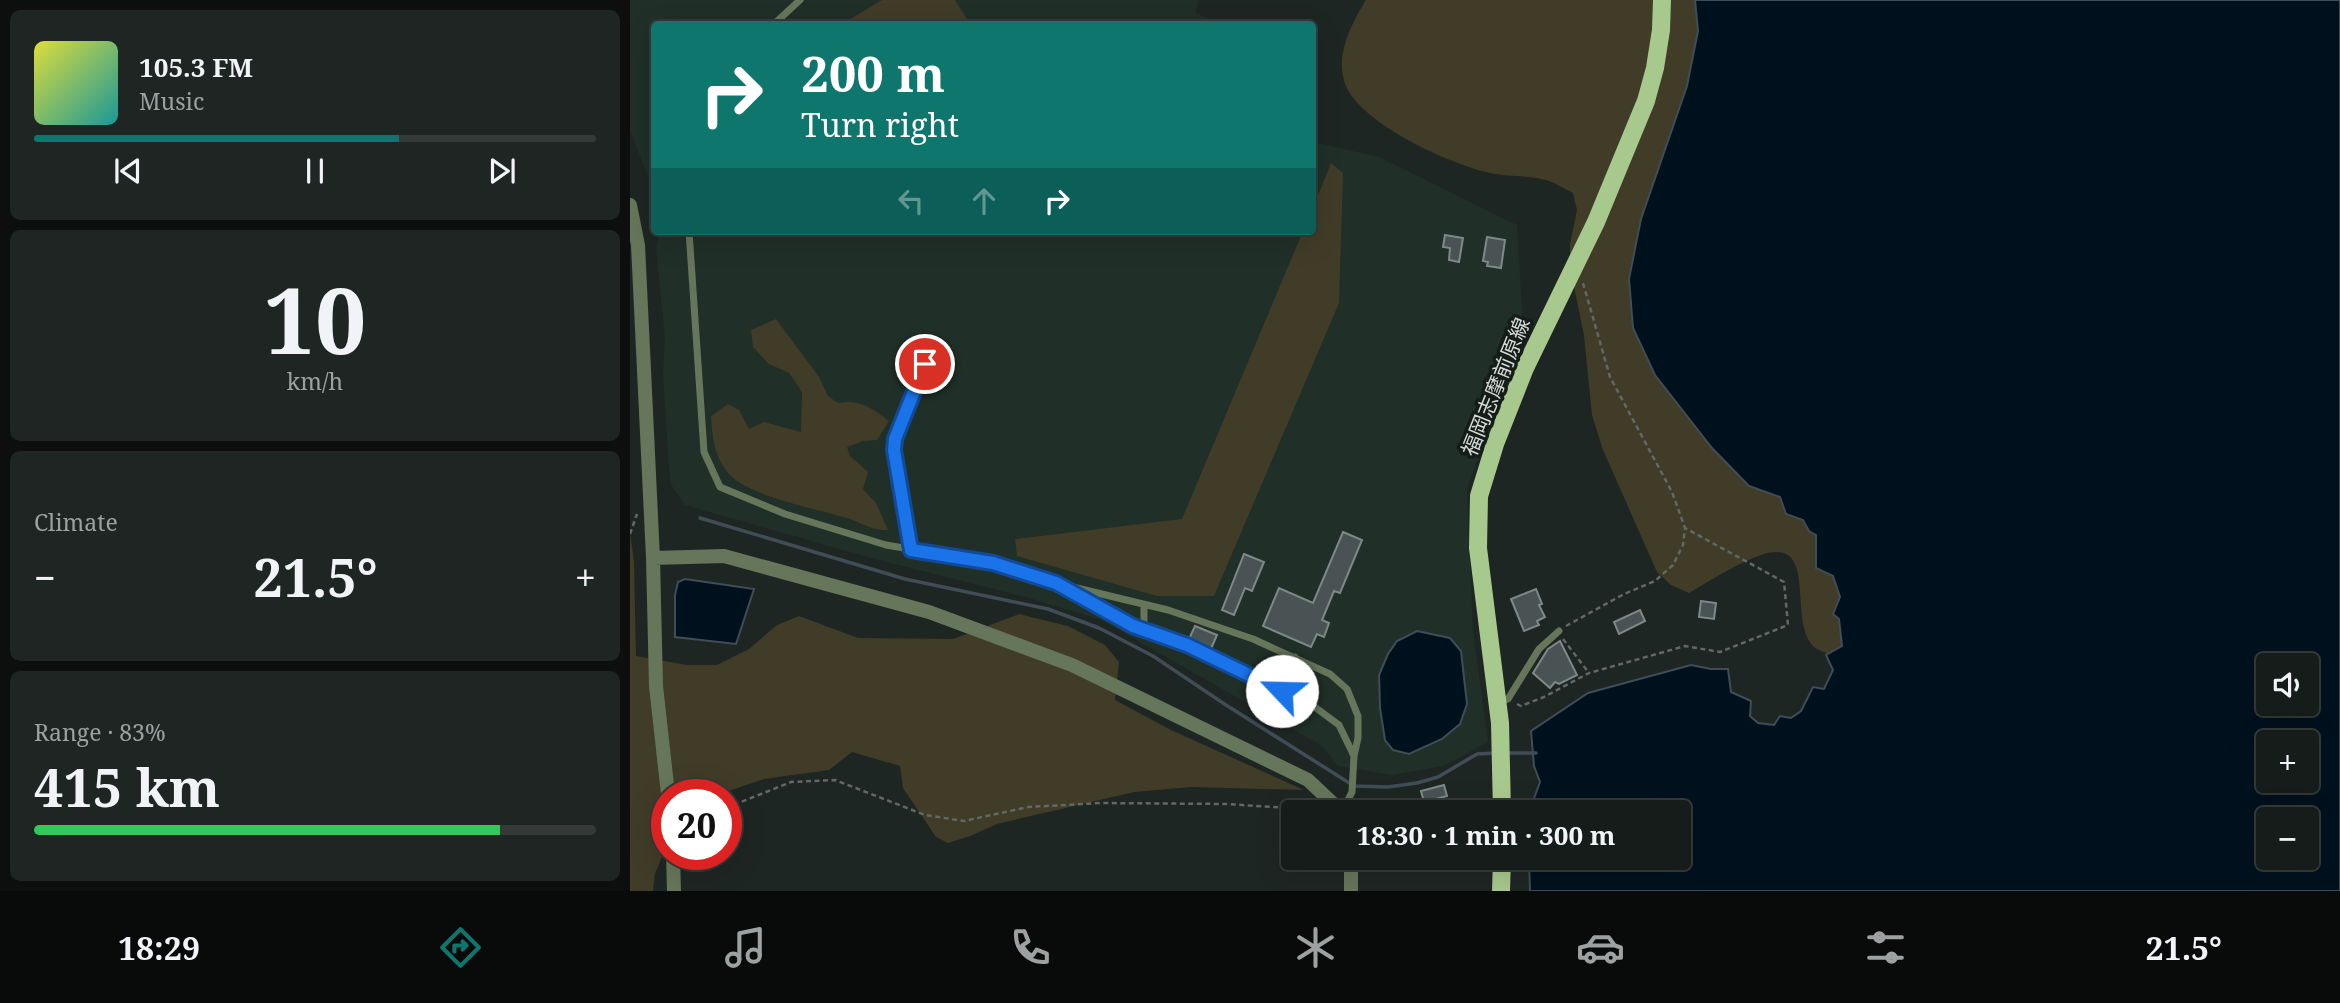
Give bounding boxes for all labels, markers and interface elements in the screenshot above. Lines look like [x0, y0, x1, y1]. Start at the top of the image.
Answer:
text: 200 m [801, 40, 945, 106]
text: 105.3 FM [139, 49, 253, 85]
icon: right [686, 49, 777, 140]
text: Music [139, 85, 204, 117]
text: Turn right [801, 103, 959, 146]
icon: previous [109, 152, 147, 190]
icon: pause [296, 152, 334, 190]
icon: next [483, 152, 521, 190]
icon: left [892, 182, 930, 220]
icon: ahead [965, 182, 1003, 220]
icon: right [1038, 182, 1076, 220]
text: 10 [264, 257, 366, 381]
street label: 福岡志摩前原線 [1455, 313, 1536, 460]
pin [895, 334, 955, 394]
icon: arrive [906, 345, 944, 383]
text: km/h [287, 365, 343, 397]
text: Climate [34, 506, 118, 538]
text: 21.5° [253, 541, 378, 612]
text: − [34, 551, 56, 603]
text: + [575, 551, 596, 603]
map controls [2256, 653, 2319, 870]
button: sound [2256, 653, 2319, 716]
position arrow [1245, 654, 1319, 728]
text: Range · 83% [34, 716, 166, 748]
button: + [2256, 730, 2319, 793]
text: 415 km [34, 751, 220, 822]
speed limit sign: 20 [651, 779, 742, 870]
button: − [2256, 807, 2319, 870]
text: 18:30 · 1 min · 300 m [1356, 817, 1616, 853]
icon: directions [436, 923, 485, 972]
icon: music [721, 923, 770, 972]
icon: phone [1006, 923, 1055, 972]
icon: climate [1291, 923, 1340, 972]
icon: car [1576, 923, 1625, 972]
icon: filters [1861, 923, 1910, 972]
text: 18:29 [118, 926, 200, 969]
text: 21.5° [2145, 926, 2222, 969]

